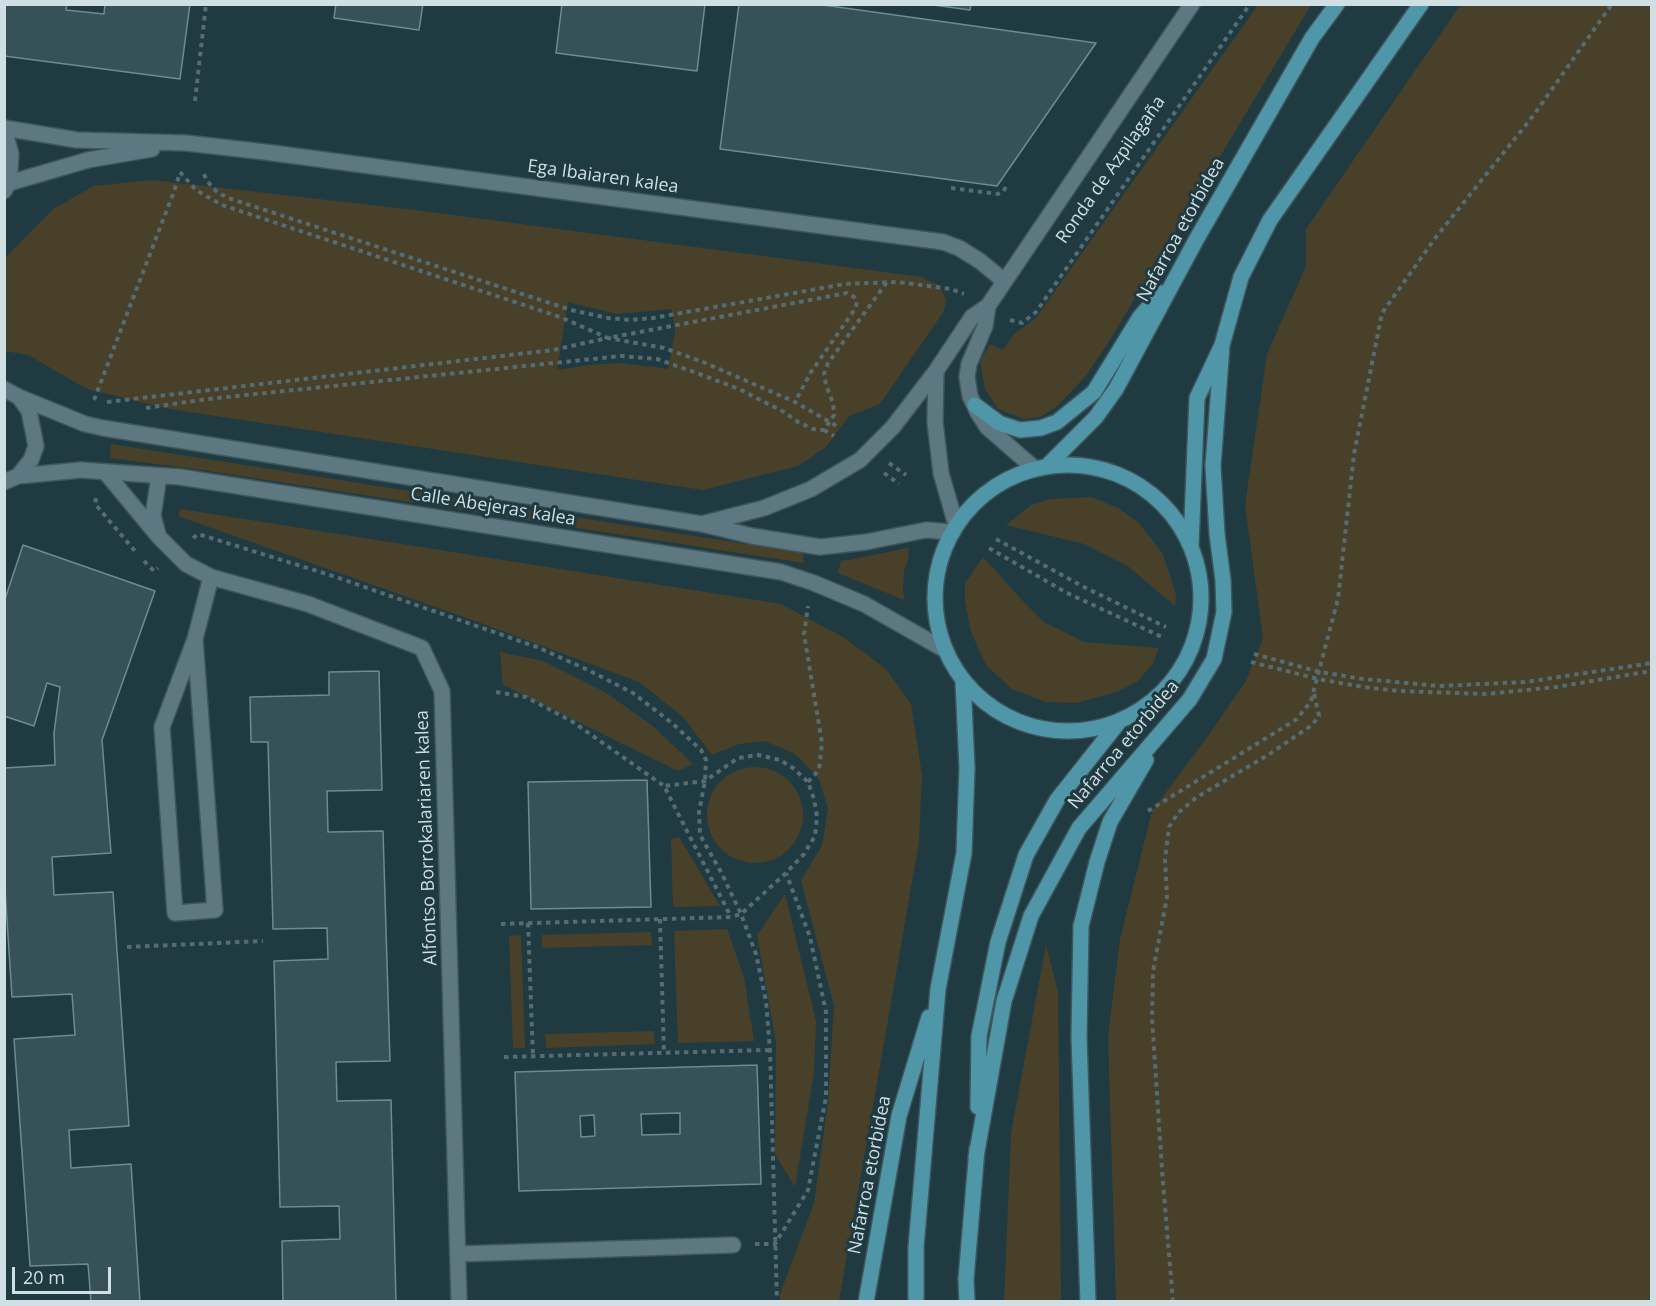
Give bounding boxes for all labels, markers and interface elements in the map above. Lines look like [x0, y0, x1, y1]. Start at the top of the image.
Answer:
street label: Ronda de Azpilagaña [1052, 92, 1170, 248]
street label: Nafarroa etorbidea [1132, 154, 1230, 306]
street label: Ega Ibaiaren kalea [526, 156, 680, 198]
street label: Calle Abejeras kalea [409, 483, 577, 531]
street label: Nafarroa etorbidea [1064, 676, 1184, 814]
street label: Alfontso Borrokalariaren kalea [412, 710, 442, 966]
street label: Nafarroa etorbidea [844, 1094, 896, 1256]
scale bar [15, 1255, 114, 1293]
text: 20 m [23, 1265, 65, 1289]

